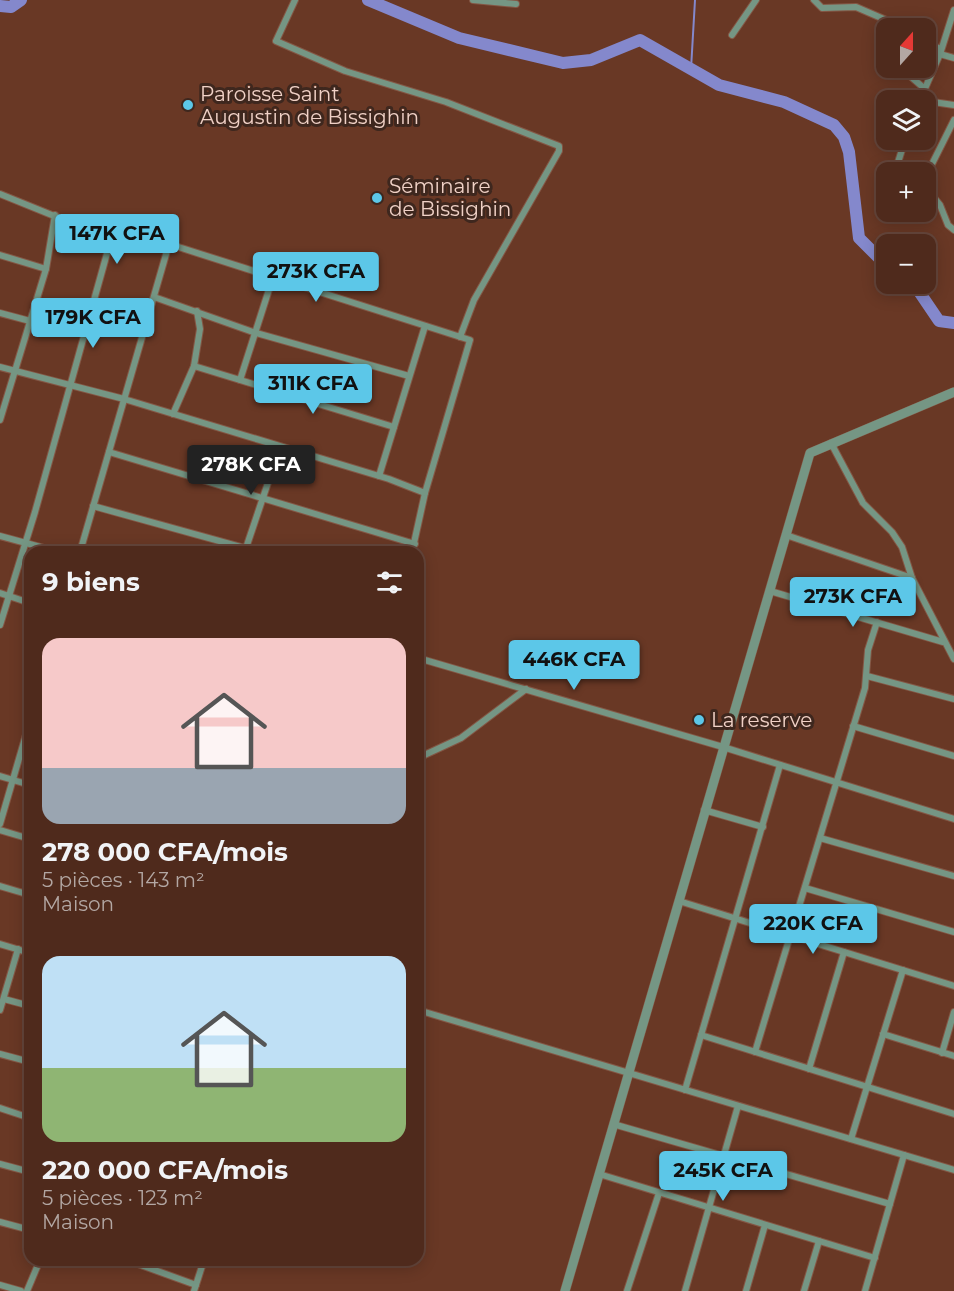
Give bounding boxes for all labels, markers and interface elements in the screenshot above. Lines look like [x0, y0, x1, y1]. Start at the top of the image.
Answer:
north arrow [876, 18, 936, 78]
map controls [876, 18, 936, 294]
place label: Paroisse Saint Augustin de Bissighin [200, 82, 419, 129]
button: layers [876, 90, 936, 150]
marker: Paroisse Saint Augustin de Bissighin [181, 98, 195, 112]
button: + [876, 162, 936, 222]
place label: Séminaire de Bissighin [389, 174, 511, 221]
marker: Séminaire de Bissighin [370, 191, 384, 205]
pin: 147K CFA [55, 214, 179, 265]
text: 147K CFA [69, 221, 165, 245]
button: − [876, 234, 936, 294]
pin: 273K CFA [254, 252, 378, 303]
text: 273K CFA [267, 259, 365, 283]
pin: 179K CFA [31, 298, 155, 349]
text: 179K CFA [45, 305, 141, 329]
pin: 311K CFA [251, 364, 375, 415]
text: 311K CFA [268, 371, 358, 395]
pin: 278K CFA [189, 445, 313, 496]
text: 278K CFA [201, 452, 301, 476]
text: 9 biens [42, 566, 140, 598]
icon: filters [373, 566, 406, 599]
pin: 273K CFA [791, 577, 915, 628]
text: 273K CFA [804, 584, 902, 608]
pin: 446K CFA [512, 640, 636, 691]
text: 446K CFA [523, 647, 625, 671]
icon: home [170, 677, 278, 785]
place label: La reserve [711, 708, 812, 732]
marker: La reserve [692, 713, 706, 727]
text: 278 000 CFA/mois [42, 836, 288, 868]
text: 5 pièces · 143 m² [42, 868, 205, 892]
text: Maison [42, 892, 114, 916]
pin: 220K CFA [751, 904, 875, 955]
text: 220K CFA [763, 911, 863, 935]
icon: home [170, 995, 278, 1103]
pin: 245K CFA [661, 1151, 785, 1202]
text: 220 000 CFA/mois [42, 1154, 288, 1186]
text: 245K CFA [673, 1158, 773, 1182]
text: 5 pièces · 123 m² [42, 1186, 203, 1210]
text: Maison [42, 1210, 114, 1234]

